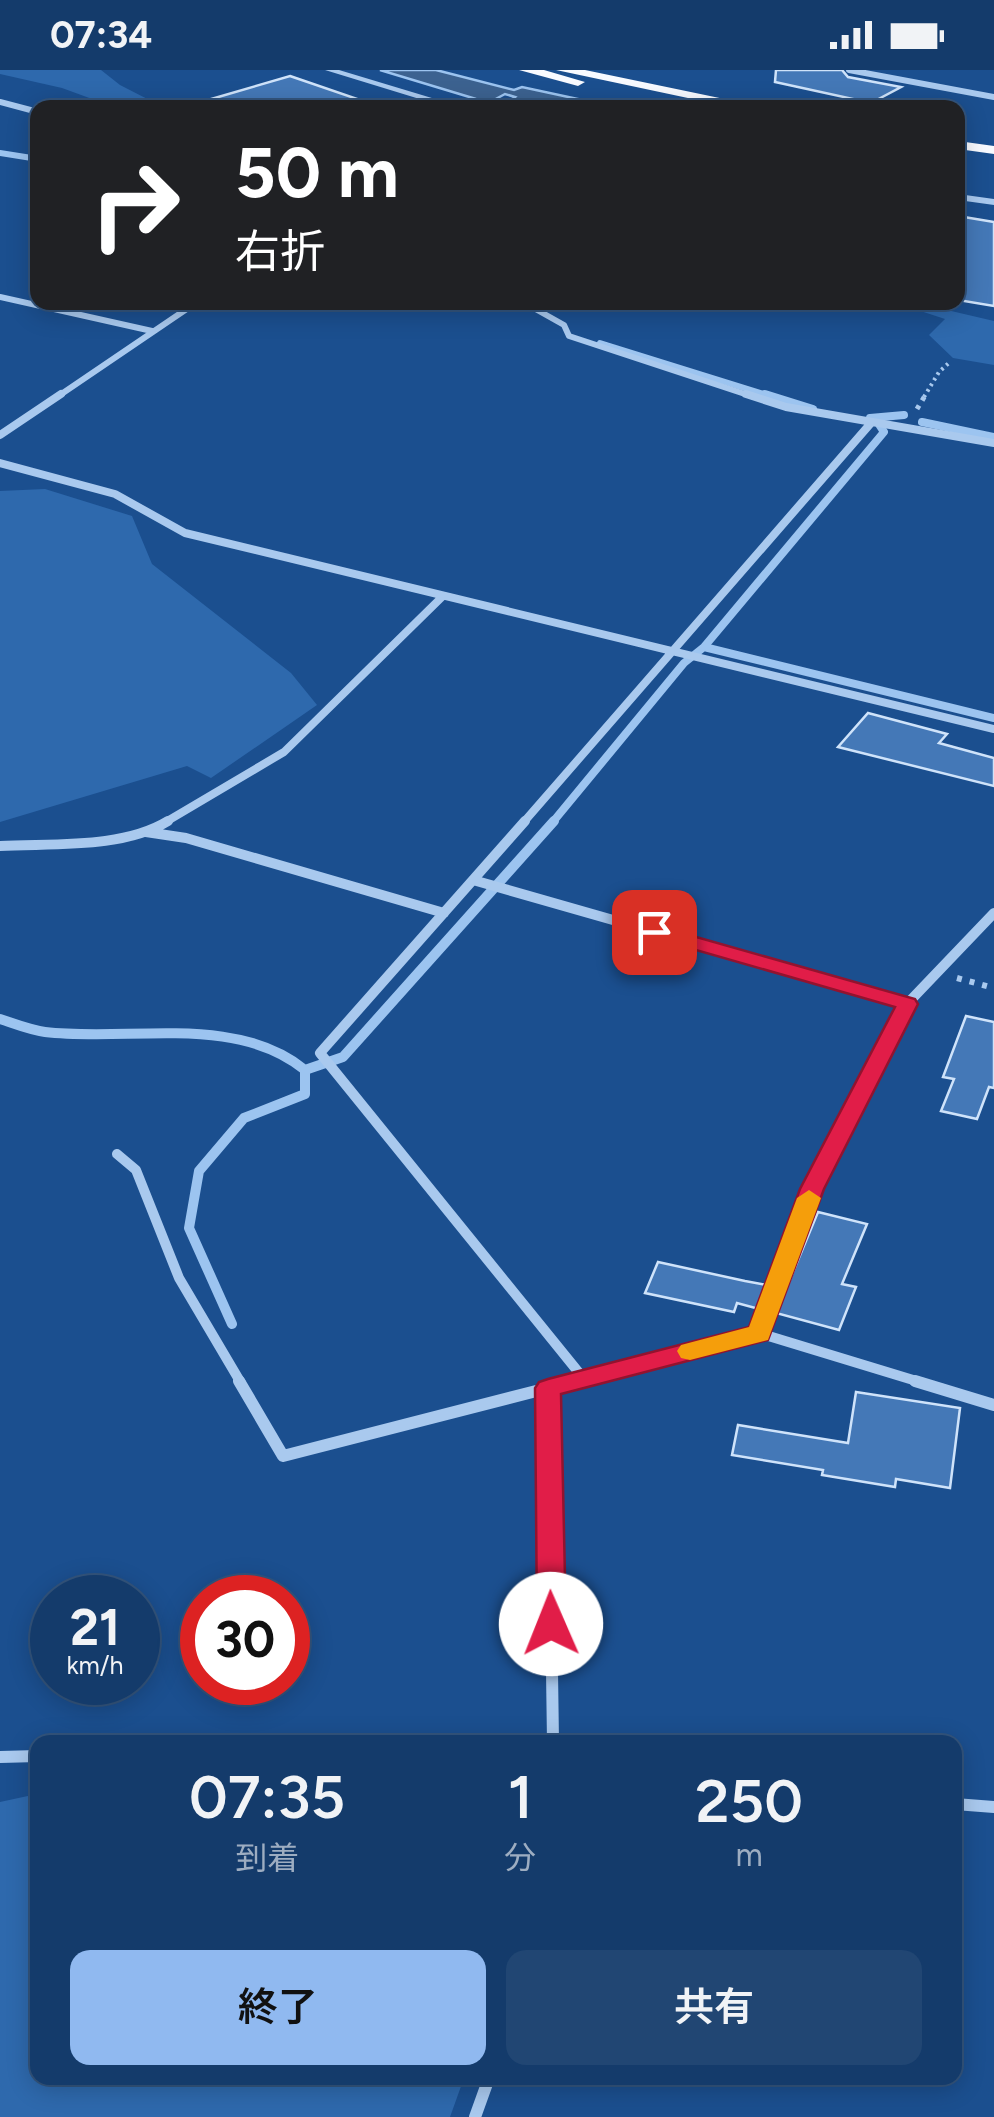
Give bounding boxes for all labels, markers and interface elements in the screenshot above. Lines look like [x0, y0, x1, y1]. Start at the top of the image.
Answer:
text: 07:34 [50, 12, 152, 58]
text: 50 m [235, 130, 399, 215]
icon: right [70, 140, 200, 270]
text: 右折 [235, 224, 325, 278]
pin [612, 890, 697, 975]
icon: arrive [627, 905, 682, 960]
position arrow [499, 1572, 603, 1676]
speed limit sign: 30 [180, 1575, 310, 1705]
text: 21 [70, 1597, 120, 1658]
text: km/h [66, 1650, 124, 1680]
text: 07:35 [189, 1761, 345, 1833]
text: 1 [508, 1761, 533, 1833]
text: 250 [695, 1765, 803, 1837]
text: m [736, 1836, 763, 1874]
text: 到着 [235, 1839, 299, 1877]
text: 分 [504, 1839, 536, 1877]
button: 終了 [70, 1950, 486, 2065]
button: 共有 [506, 1950, 922, 2065]

